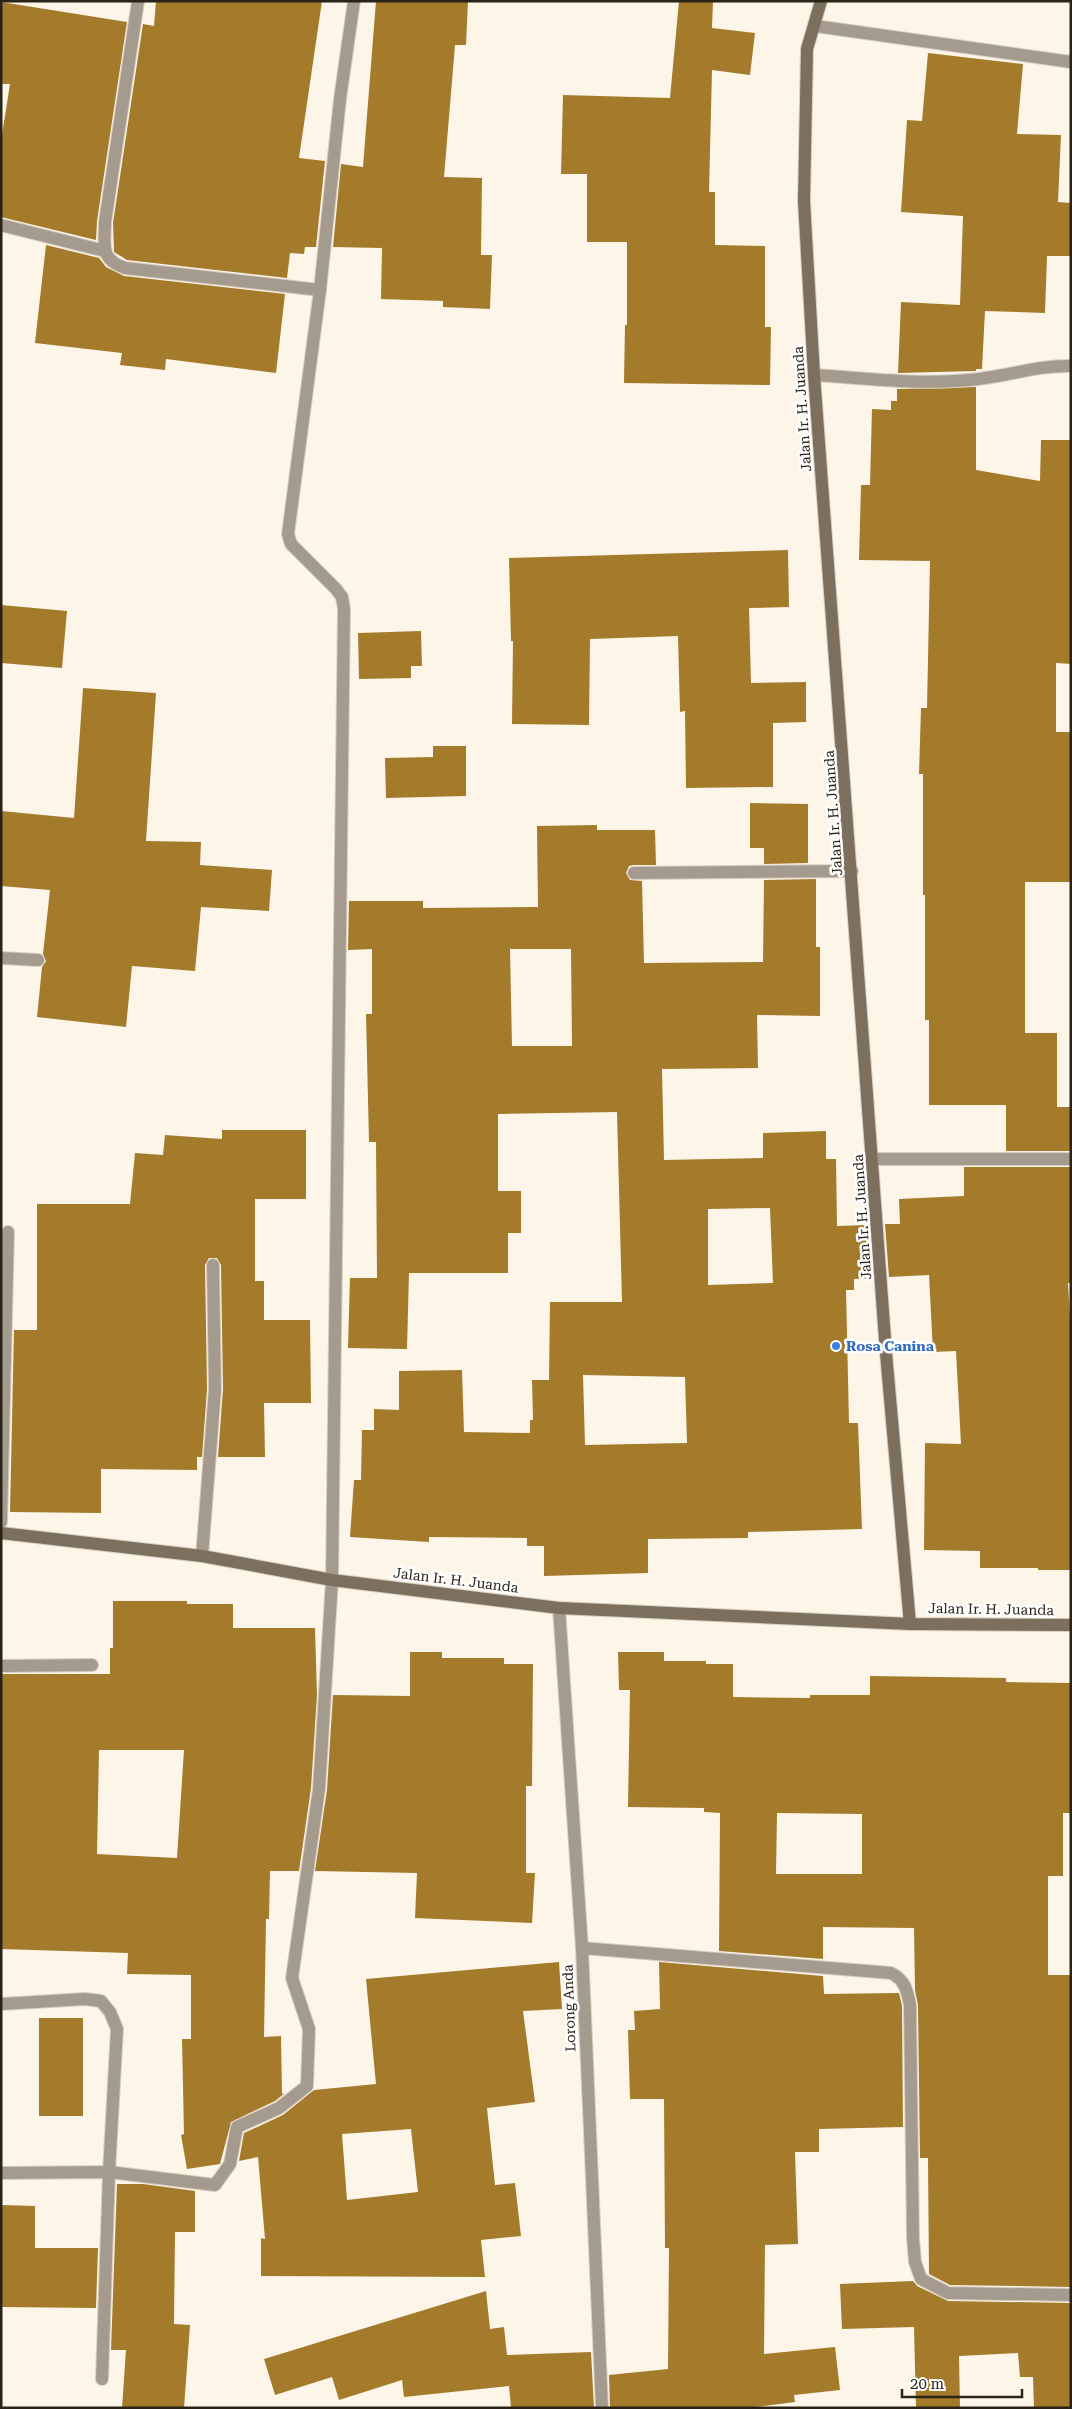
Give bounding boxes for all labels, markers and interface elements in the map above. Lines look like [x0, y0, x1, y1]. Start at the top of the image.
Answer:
street label: Jalan Ir. H. Juanda [790, 345, 814, 472]
street label: Jalan Ir. H. Juanda [821, 749, 845, 876]
street label: Jalan Ir. H. Juanda [850, 1153, 874, 1280]
place label: Rosa Canina [846, 1338, 935, 1354]
marker: Rosa Canina [830, 1340, 842, 1352]
street label: Jalan Ir. H. Juanda [393, 1564, 520, 1596]
street label: Jalan Ir. H. Juanda [928, 1600, 1054, 1618]
street label: Lorong Anda [559, 1964, 579, 2052]
scale bar [902, 2366, 1022, 2398]
text: 20 m [910, 2375, 945, 2393]

